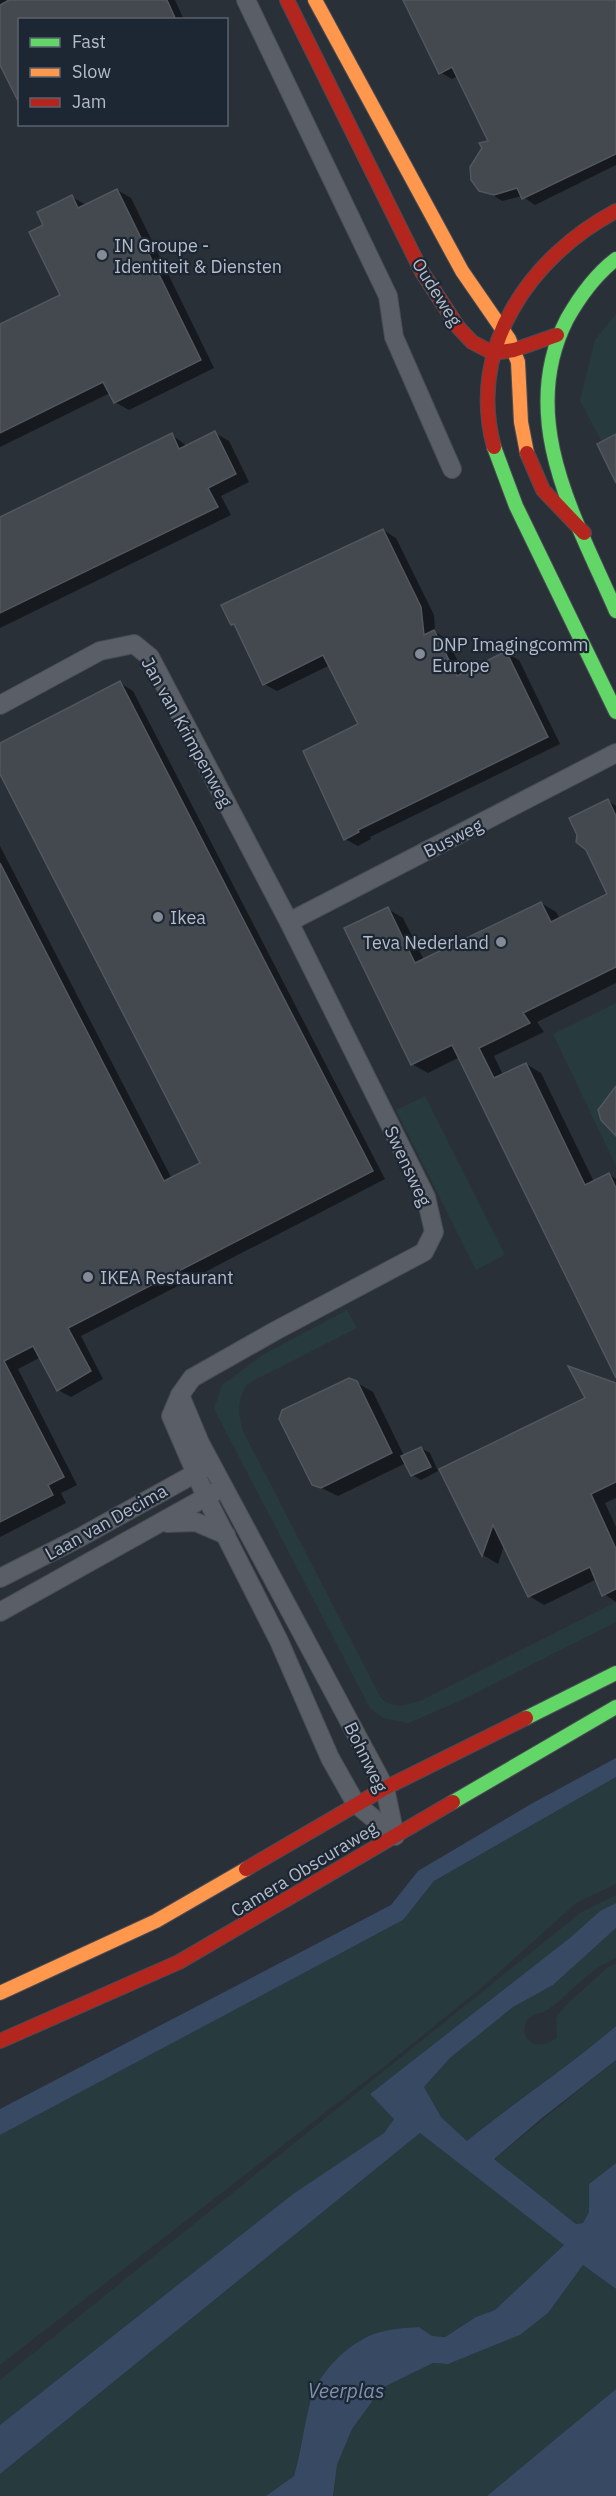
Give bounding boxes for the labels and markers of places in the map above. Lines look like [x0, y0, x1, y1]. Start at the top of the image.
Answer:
place label: IN Groupe - Identiteit & Diensten [114, 234, 282, 278]
marker: IN Groupe - Identiteit & Diensten [95, 248, 109, 262]
place label: DNP Imagingcomm Europe [432, 633, 589, 677]
marker: DNP Imagingcomm Europe [413, 647, 427, 661]
place label: Ikea [170, 906, 206, 929]
marker: Ikea [151, 910, 165, 924]
place label: Teva Nederland [363, 931, 489, 954]
marker: Teva Nederland [494, 935, 508, 949]
place label: IKEA Restaurant [100, 1266, 234, 1289]
marker: IKEA Restaurant [81, 1270, 95, 1284]

